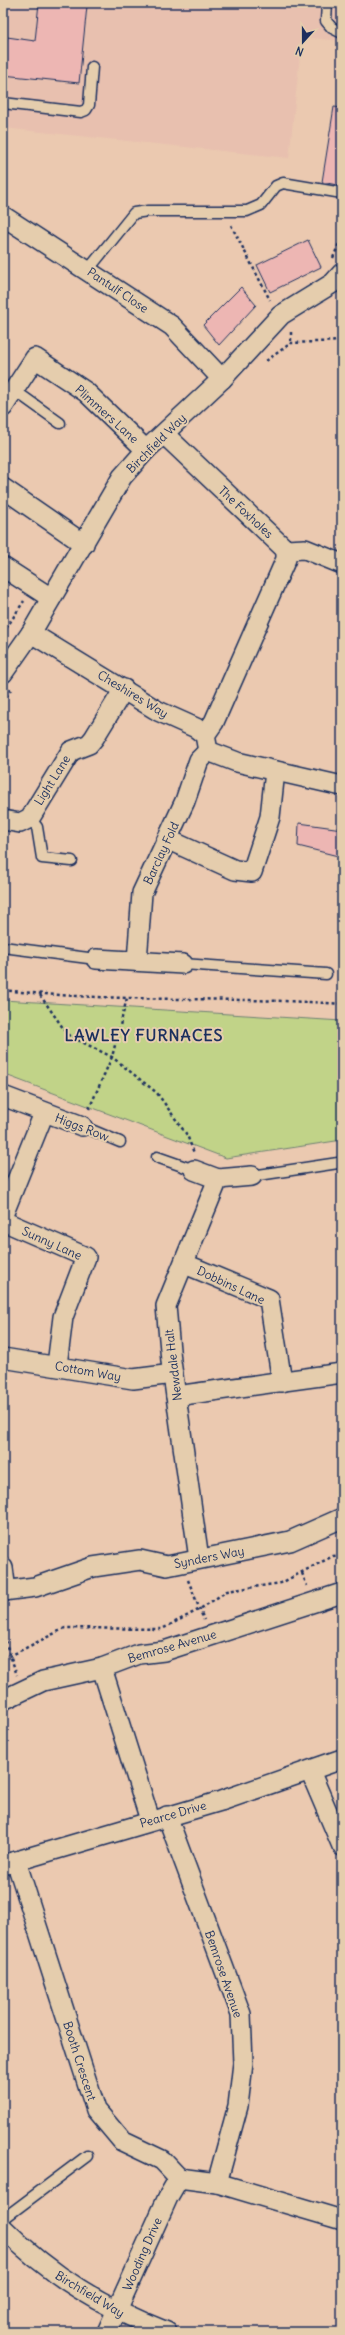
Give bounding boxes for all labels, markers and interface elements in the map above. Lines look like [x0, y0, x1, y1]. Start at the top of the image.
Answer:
north arrow [283, 22, 323, 62]
text: N [293, 43, 305, 59]
street label: Pantulf Close [85, 264, 151, 316]
street label: Plimmers Lane [72, 382, 142, 446]
street label: Birchfield Way [123, 410, 189, 476]
street label: The Foxholes [215, 483, 277, 541]
street label: Cheshires Way [95, 667, 171, 721]
street label: Light Lane [31, 752, 73, 808]
street label: Barclay Fold [140, 819, 182, 887]
district label: LAWLEY FURNACES [65, 1025, 223, 1045]
street label: Higgs Row [53, 1110, 112, 1144]
street label: Sunny Lane [20, 1223, 84, 1263]
street label: Dobbins Lane [195, 1263, 267, 1307]
street label: Newdale Halt [161, 1328, 185, 1402]
street label: Cottom Way [54, 1358, 122, 1384]
street label: Synders Way [173, 1543, 245, 1571]
street label: Bemrose Avenue [126, 1626, 218, 1666]
street label: Pearce Drive [138, 1797, 208, 1831]
street label: Bemrose Avenue [202, 1928, 246, 2020]
street label: Booth Crescent [60, 2019, 100, 2103]
street label: Wooding Drive [119, 2215, 165, 2293]
street label: Birchfield Way [53, 2267, 127, 2321]

